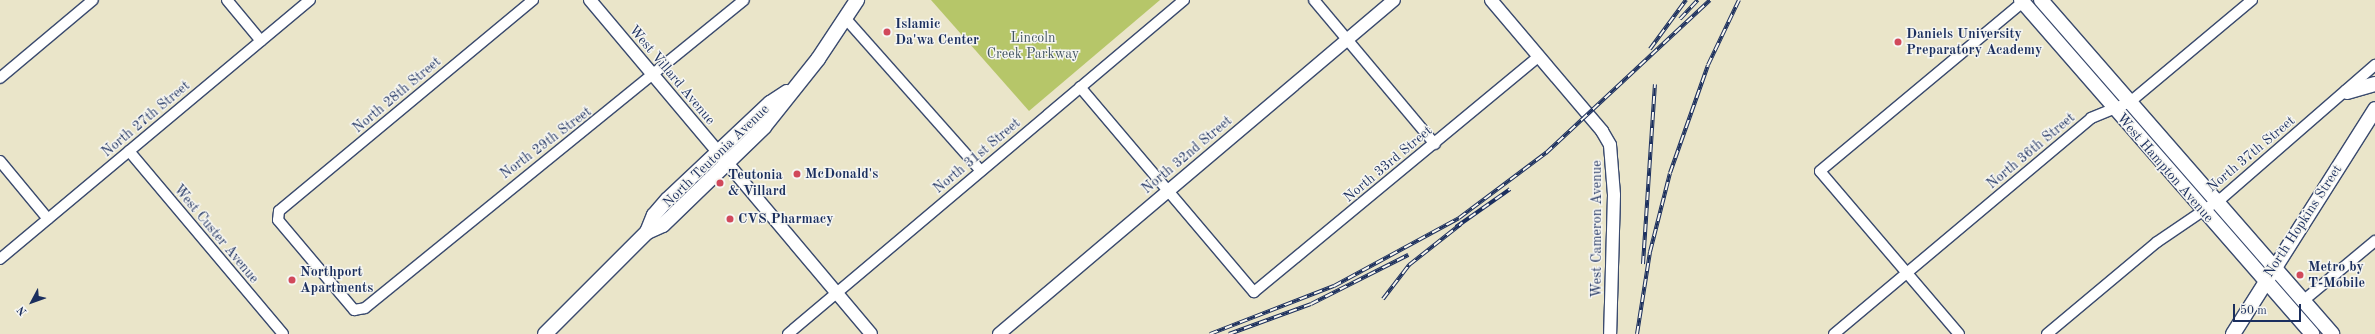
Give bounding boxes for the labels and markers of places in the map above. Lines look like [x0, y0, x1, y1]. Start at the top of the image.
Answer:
place label: Islamic Da'wa Center [895, 16, 979, 48]
place label: Daniels University Preparatory Academy [1906, 26, 2042, 58]
marker: Islamic Da'wa Center [882, 27, 892, 37]
marker: Daniels University Preparatory Academy [1893, 37, 1903, 47]
place label: McDonald's [805, 166, 878, 182]
place label: Teutonia & Villard [728, 167, 786, 200]
marker: McDonald's [792, 169, 802, 179]
marker: Teutonia & Villard [715, 178, 725, 188]
place label: CVS Pharmacy [738, 211, 834, 227]
marker: CVS Pharmacy [725, 214, 735, 224]
place label: Metro by T-Mobile [2308, 259, 2365, 292]
place label: Northport Apartments [300, 264, 373, 296]
marker: Metro by T-Mobile [2295, 270, 2305, 280]
marker: Northport Apartments [287, 275, 297, 285]

